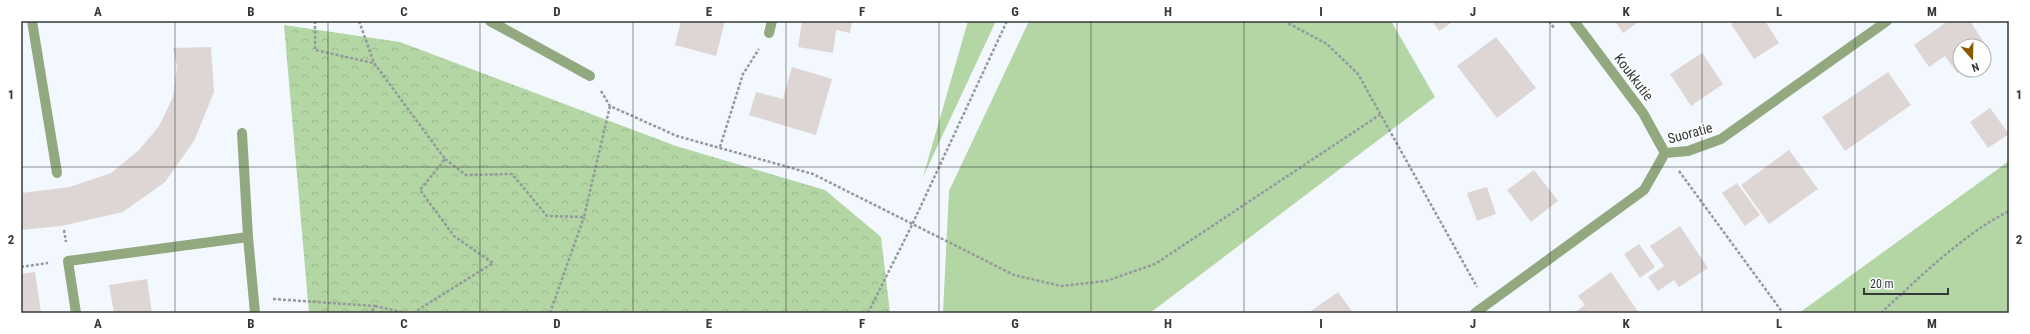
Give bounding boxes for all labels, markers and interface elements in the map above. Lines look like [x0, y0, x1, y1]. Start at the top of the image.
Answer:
text: A [94, 4, 102, 19]
text: B [247, 4, 255, 19]
text: C [400, 4, 408, 19]
text: D [553, 4, 561, 19]
text: E [706, 4, 713, 19]
text: F [859, 4, 865, 19]
text: G [1011, 4, 1019, 19]
text: H [1164, 4, 1172, 19]
text: I [1319, 4, 1323, 19]
text: J [1470, 4, 1476, 19]
text: K [1622, 4, 1630, 19]
text: L [1776, 4, 1782, 19]
text: M [1927, 4, 1937, 19]
north arrow [1952, 38, 1992, 78]
street label: Koukkutie [1611, 50, 1657, 104]
text: N [1970, 60, 1981, 74]
text: 1 [8, 87, 14, 102]
text: 1 [2016, 87, 2022, 102]
street label: Suoratie [1666, 119, 1715, 147]
text: 2 [8, 232, 15, 247]
text: 2 [2016, 232, 2023, 247]
scale bar [1864, 270, 1948, 296]
text: 20 m [1870, 277, 1894, 291]
text: A [94, 316, 102, 331]
text: B [247, 316, 255, 331]
text: C [400, 316, 408, 331]
text: D [553, 316, 561, 331]
text: E [706, 316, 713, 331]
text: F [859, 316, 865, 331]
text: G [1011, 316, 1019, 331]
text: H [1164, 316, 1172, 331]
text: I [1319, 316, 1323, 331]
text: J [1470, 316, 1476, 331]
text: K [1622, 316, 1630, 331]
text: L [1776, 316, 1782, 331]
text: M [1927, 316, 1937, 331]

